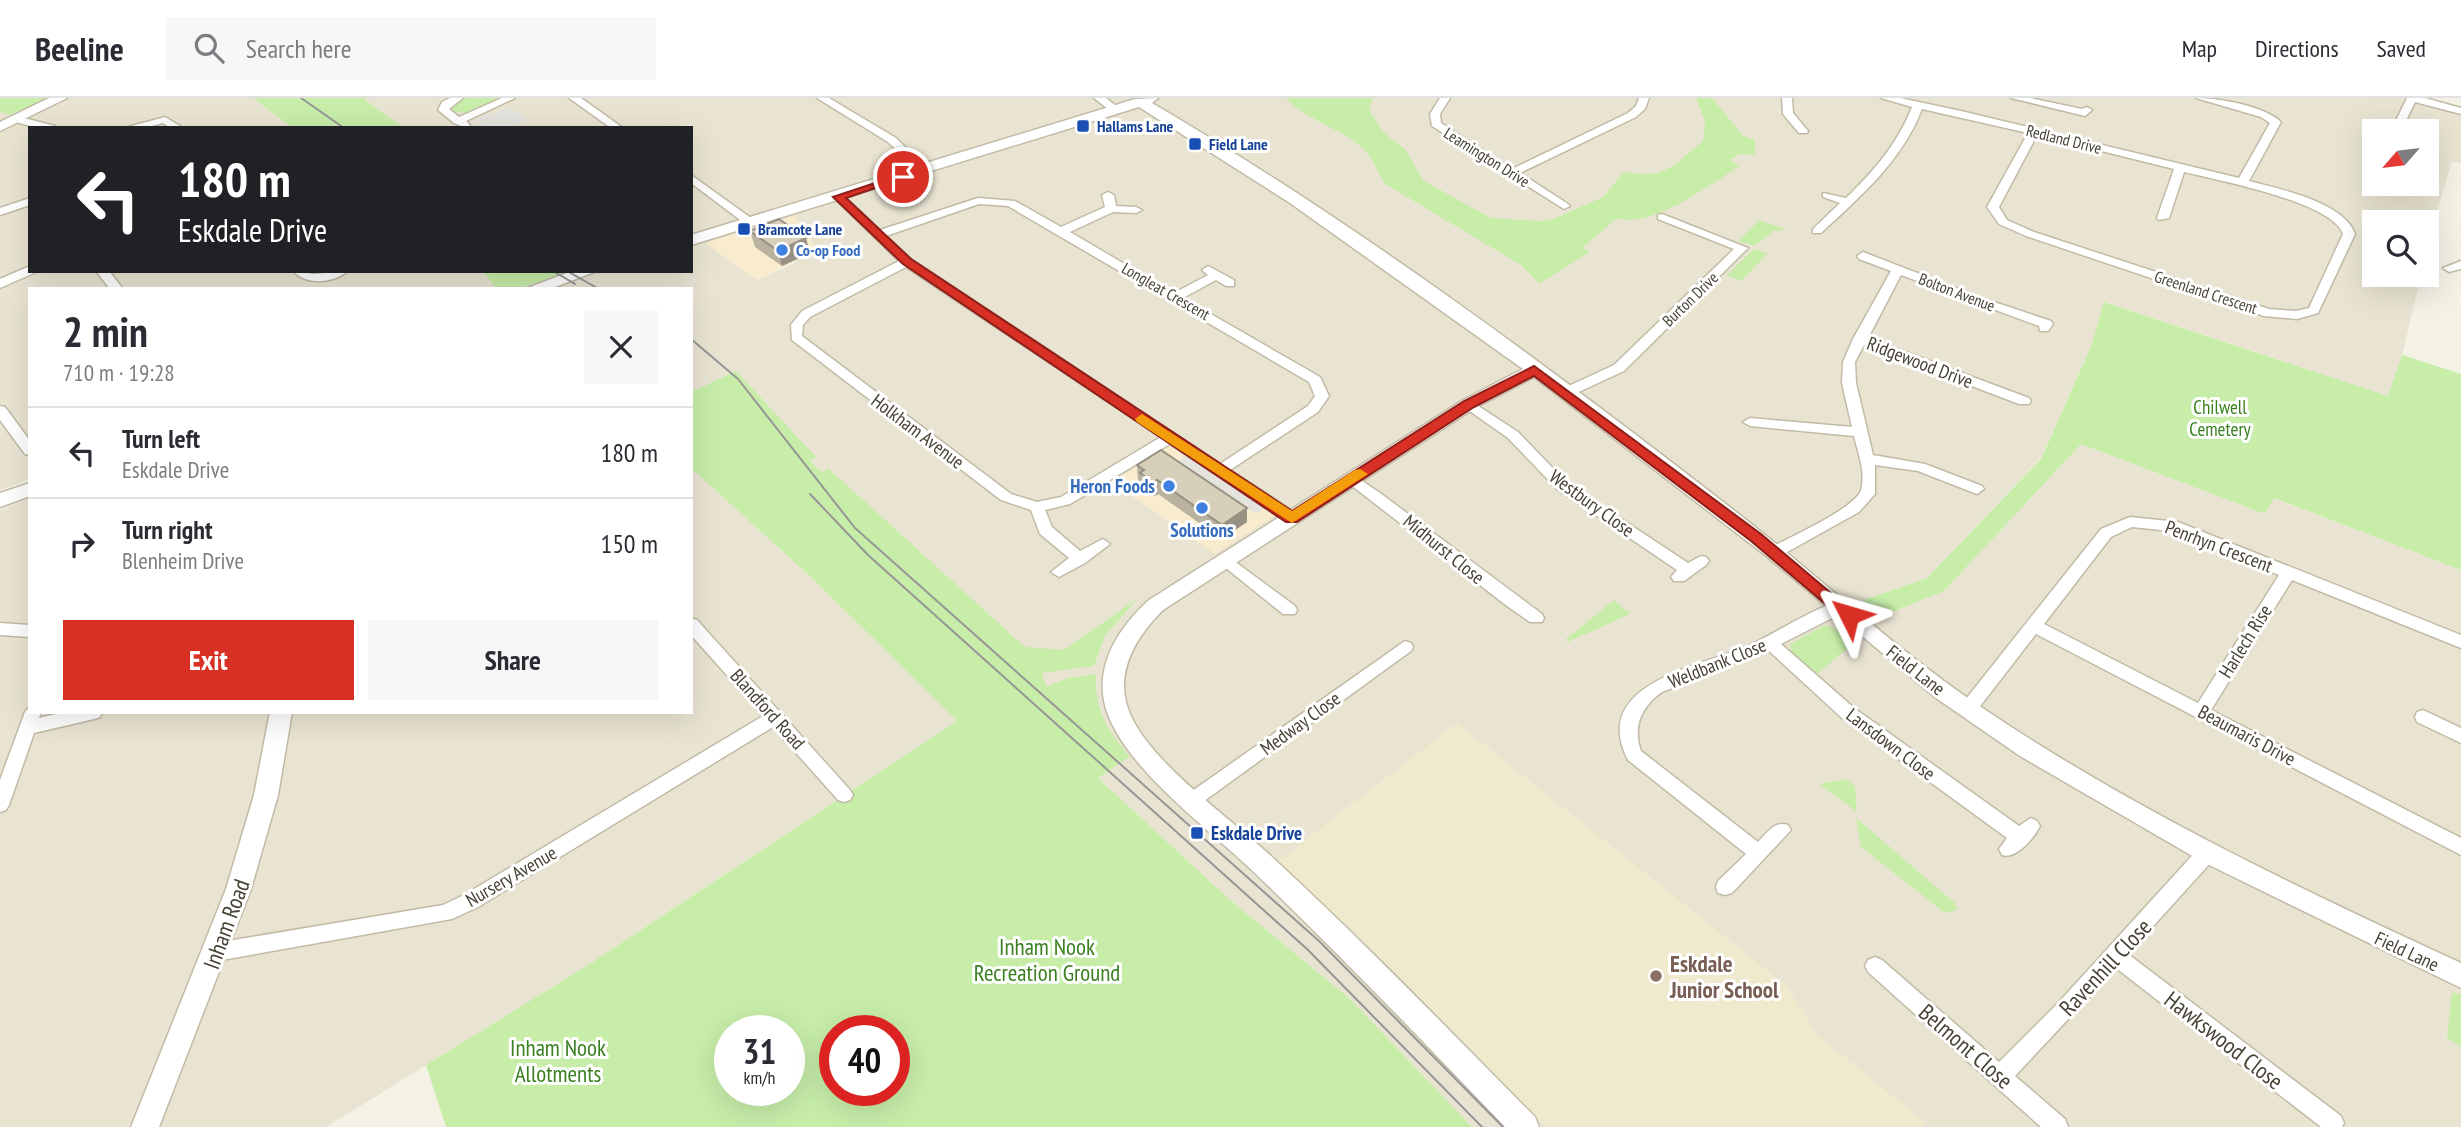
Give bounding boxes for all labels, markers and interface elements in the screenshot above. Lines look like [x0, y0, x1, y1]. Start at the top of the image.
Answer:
search box [166, 17, 656, 80]
text: Beeline [35, 27, 124, 70]
icon: search [190, 29, 228, 67]
text: Search here [246, 32, 351, 65]
text: Map [2182, 33, 2217, 64]
text: Directions [2255, 33, 2339, 64]
text: Saved [2377, 33, 2426, 64]
place label: Hallams Lane [1097, 116, 1174, 136]
marker: Hallams Lane [1075, 118, 1091, 134]
north arrow [2362, 119, 2440, 196]
map controls [2362, 119, 2439, 287]
street label: Redland Drive [2024, 120, 2104, 158]
street label: Leamington Drive [1440, 123, 1534, 191]
place label: Field Lane [1209, 134, 1268, 154]
marker: Field Lane [1187, 136, 1203, 152]
text: 180 m [178, 147, 291, 211]
pin [873, 147, 933, 207]
icon: left [63, 154, 154, 245]
icon: arrive [884, 158, 922, 196]
text: Eskdale Drive [178, 209, 327, 251]
button: search [2362, 210, 2439, 287]
place label: Bramcote Lane [758, 219, 843, 239]
marker: Bramcote Lane [736, 221, 752, 237]
place label: Co-op Food [796, 240, 860, 260]
marker: Co-op Food [774, 242, 790, 258]
street label: Longleat Crescent [1118, 258, 1214, 325]
street label: Greenland Crescent [2152, 266, 2260, 318]
street label: Burton Drive [1658, 268, 1722, 330]
street label: Bolton Avenue [1916, 268, 1998, 316]
text: 2 min [63, 304, 148, 359]
button: close [584, 310, 658, 384]
street label: Ridgewood Drive [1864, 331, 1977, 393]
text: 710 m · 19:28 [63, 358, 175, 387]
street label: Holkham Avenue [867, 388, 969, 474]
park label: Chilwell Cemetery [2189, 395, 2252, 441]
text: Turn left [122, 422, 200, 455]
icon: left [63, 434, 101, 472]
text: 180 m [600, 436, 658, 469]
text: Eskdale Drive [122, 455, 229, 484]
street label: Westbury Close [1545, 464, 1639, 542]
place label: Heron Foods [1070, 474, 1155, 498]
marker: Heron Foods [1161, 478, 1177, 494]
marker: Solutions [1194, 500, 1210, 516]
street label: Midhurst Close [1399, 509, 1490, 589]
text: Turn right [122, 513, 213, 546]
street label: Penrhyn Crescent [2162, 515, 2277, 578]
place label: Solutions [1170, 518, 1234, 542]
icon: right [63, 525, 101, 563]
text: 150 m [600, 527, 658, 560]
text: Blenheim Drive [122, 546, 244, 575]
position arrow [1812, 578, 1886, 652]
street label: Harlech Rise [2213, 600, 2277, 682]
button: Exit [63, 620, 354, 700]
button: Share [368, 620, 658, 700]
street label: Weldbank Close [1665, 632, 1770, 693]
street label: Field Lane [1882, 640, 1950, 700]
street label: Blandford Road [726, 664, 810, 754]
street label: Medway Close [1255, 686, 1345, 760]
street label: Beaumaris Drive [2194, 699, 2300, 771]
street label: Lansdown Close [1842, 703, 1940, 785]
place label: Eskdale Drive [1211, 821, 1302, 845]
marker: Eskdale Drive [1189, 825, 1205, 841]
street label: Nursery Avenue [461, 840, 561, 912]
street label: Inham Road [196, 875, 256, 973]
street label: Ravenhill Close [2053, 912, 2157, 1022]
street label: Field Lane [2371, 926, 2443, 976]
park label: Inham Nook Recreation Ground [974, 932, 1120, 987]
place label: Eskdale Junior School [1669, 949, 1779, 1004]
marker: Eskdale Junior School [1648, 968, 1664, 984]
street label: Hawkswood Close [2159, 985, 2289, 1095]
street label: Belmont Close [1913, 997, 2019, 1095]
speed limit sign: 40 [819, 1015, 910, 1106]
text: 31 [743, 1028, 776, 1074]
park label: Inham Nook Allotments [510, 1033, 606, 1088]
text: km/h [744, 1066, 775, 1089]

